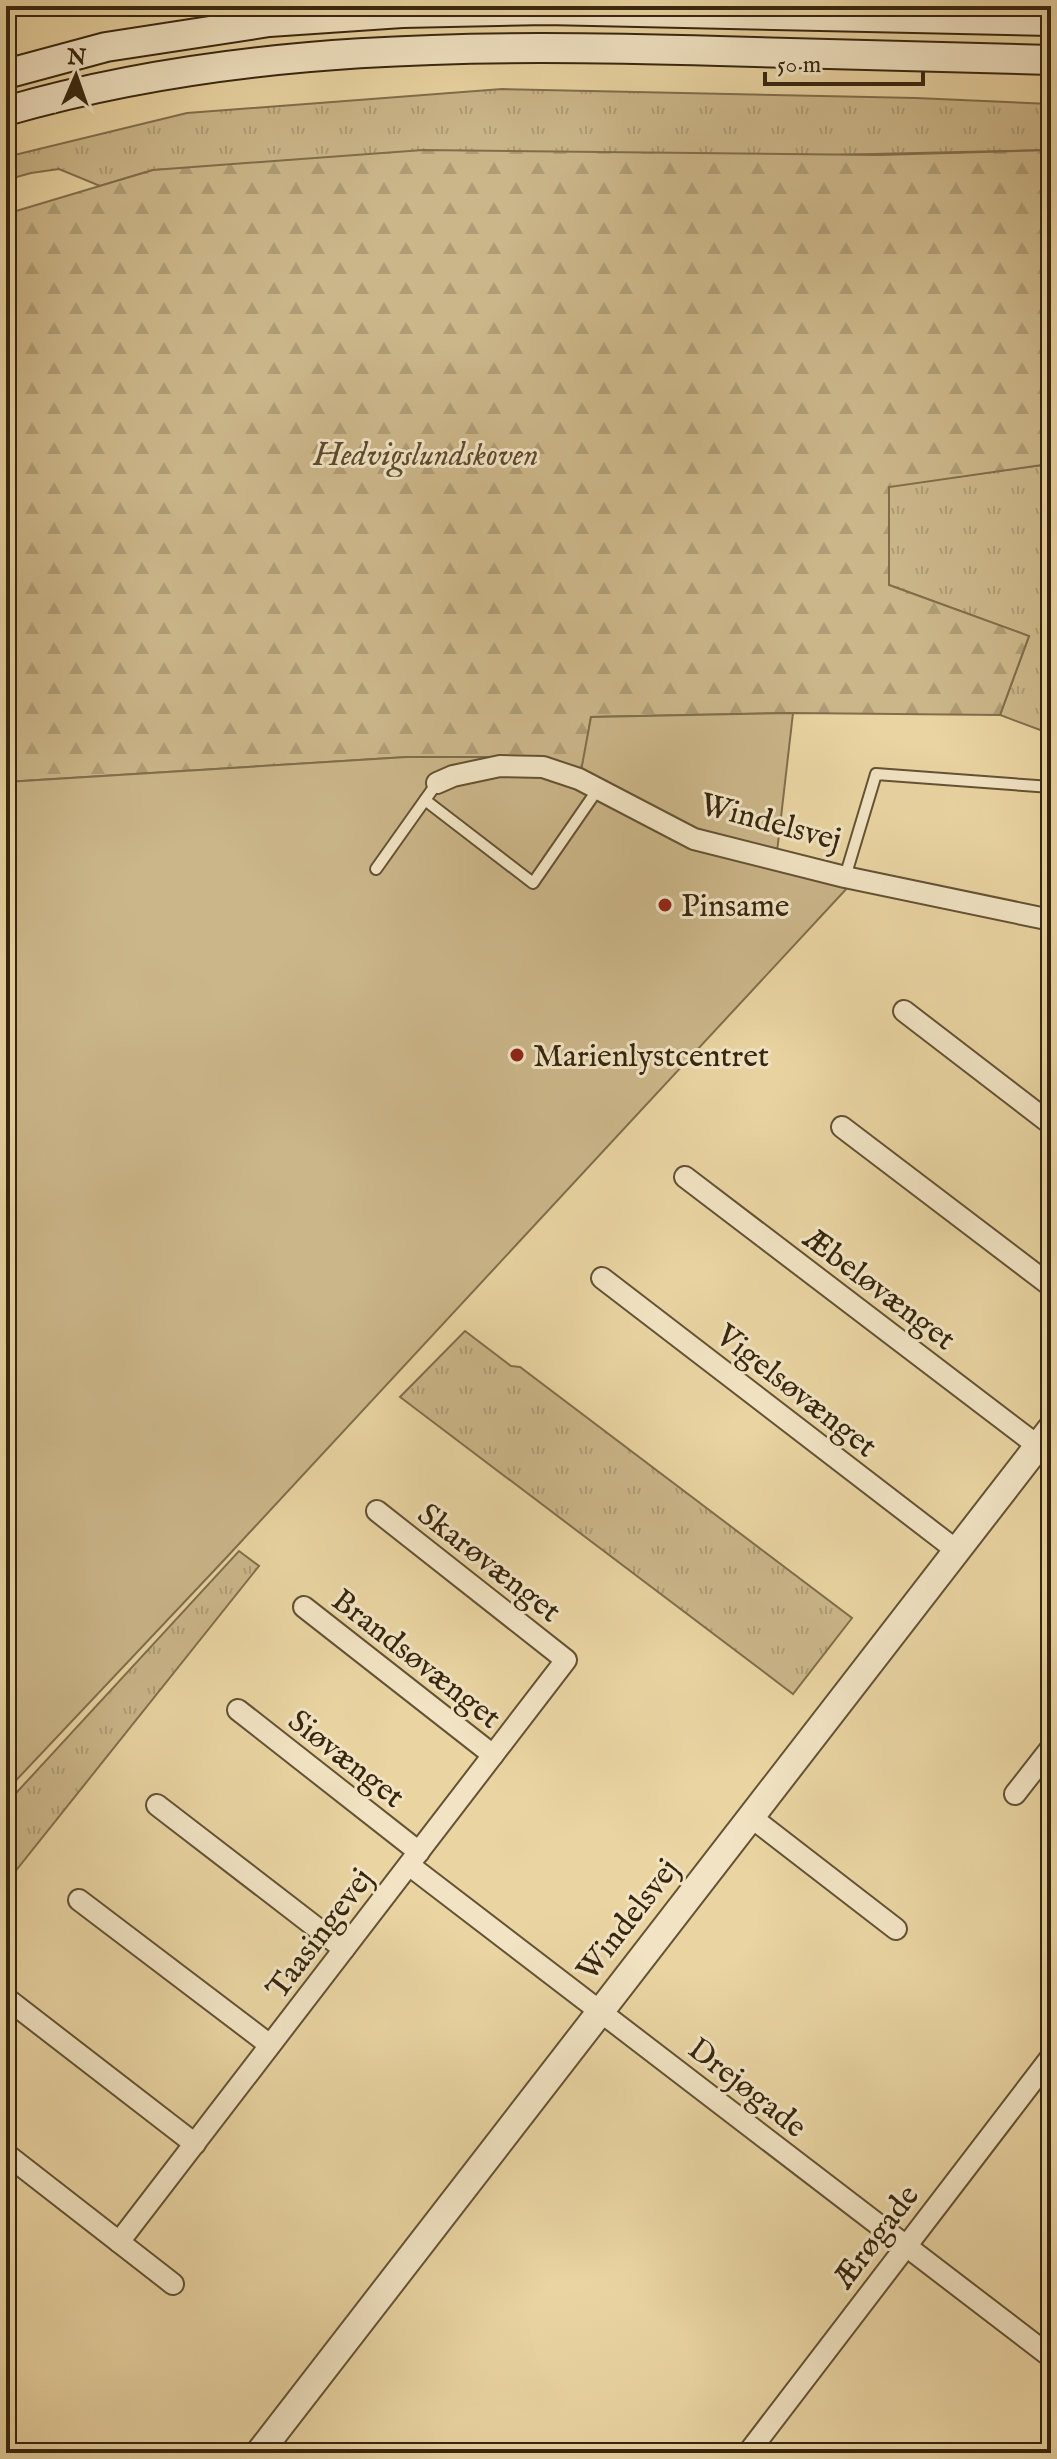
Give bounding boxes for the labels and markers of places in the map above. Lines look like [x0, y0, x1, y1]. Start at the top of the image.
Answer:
place label: Pinsame [681, 887, 789, 928]
marker: Pinsame [656, 896, 674, 914]
place label: Marienlystcentret [533, 1037, 769, 1078]
marker: Marienlystcentret [508, 1046, 526, 1064]

